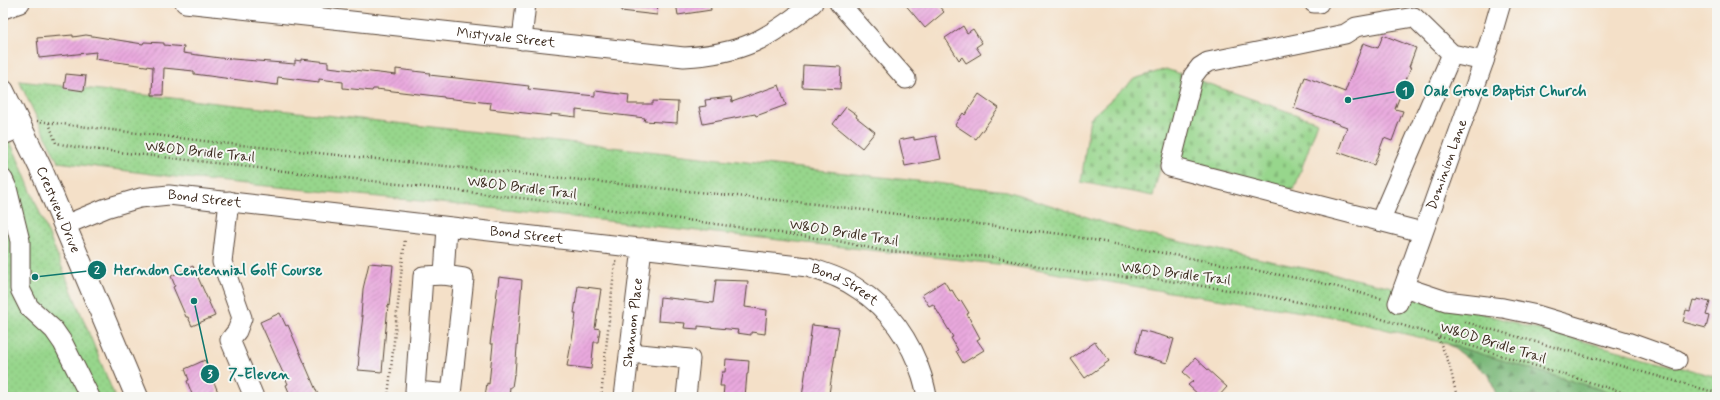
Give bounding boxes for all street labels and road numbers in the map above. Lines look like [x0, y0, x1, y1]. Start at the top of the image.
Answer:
street label: Mistyvale Street [456, 23, 557, 52]
street label: Dominion Lane [1423, 116, 1472, 212]
street label: W&OD Bridle Trail [144, 137, 256, 167]
street label: Crestview Drive [32, 164, 84, 256]
street label: W&OD Bridle Trail [466, 172, 578, 204]
street label: Bond Street [167, 186, 243, 212]
street label: W&OD Bridle Trail [788, 216, 900, 250]
street label: Bond Street [489, 222, 565, 248]
street label: W&OD Bridle Trail [1120, 258, 1232, 290]
street label: Bond Street [809, 260, 883, 310]
street label: Shannon Place [619, 277, 647, 368]
street label: W&OD Bridle Trail [1438, 318, 1548, 368]

